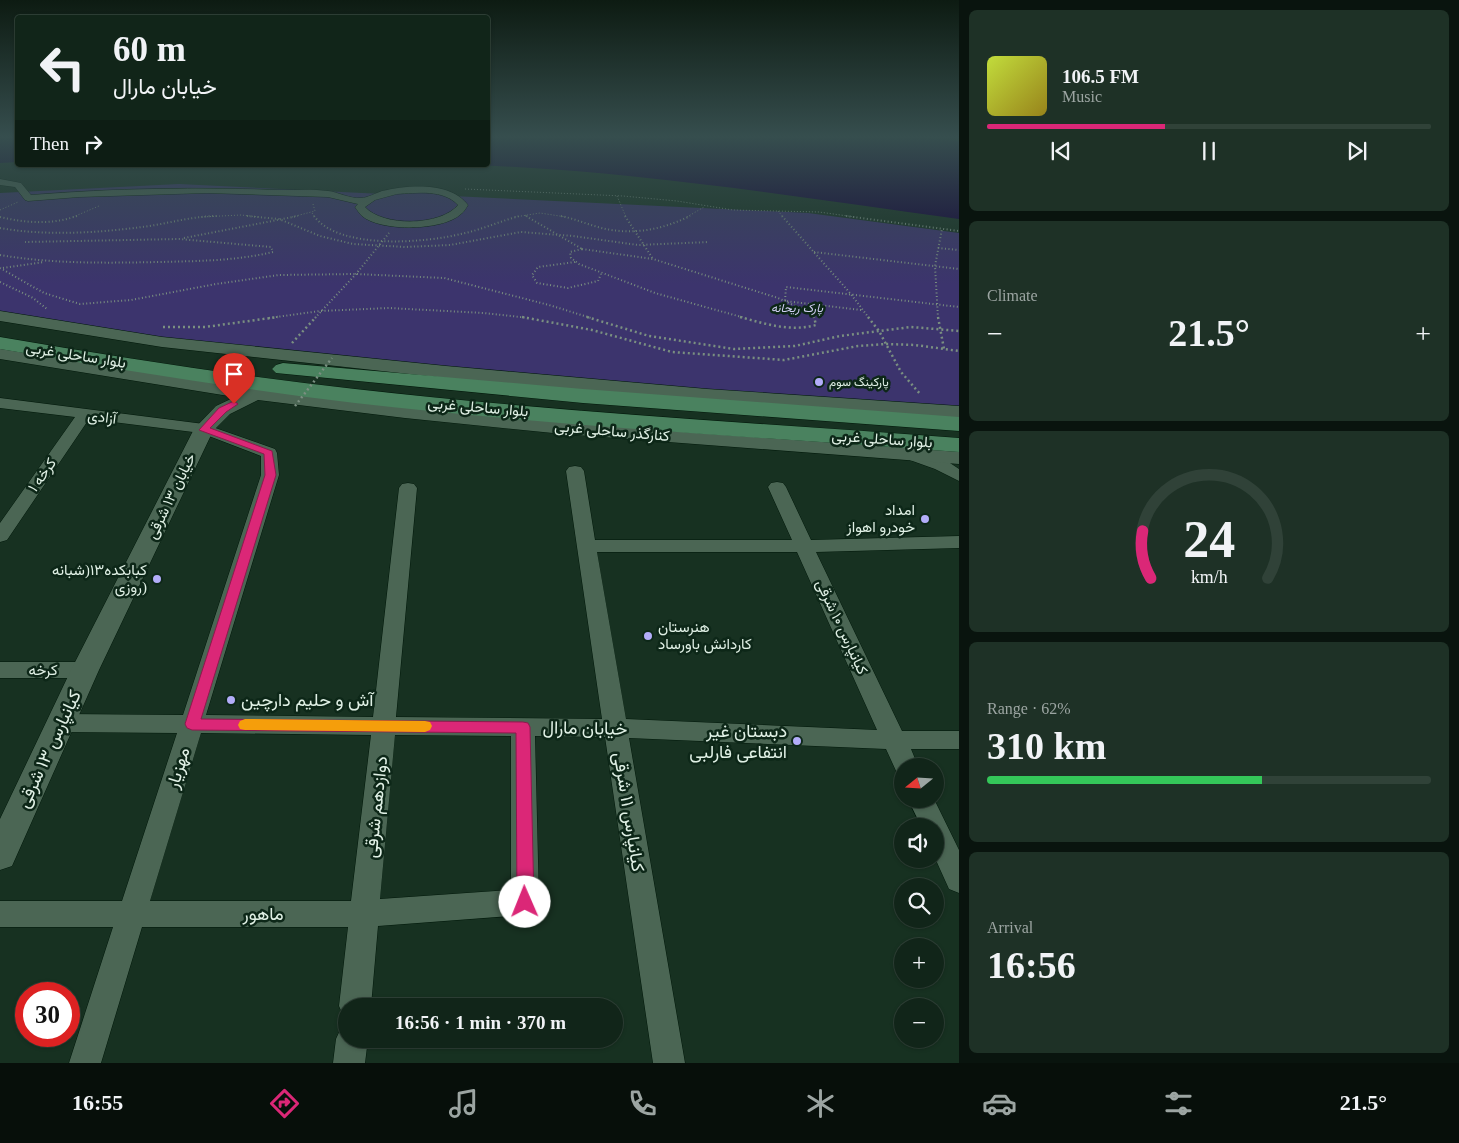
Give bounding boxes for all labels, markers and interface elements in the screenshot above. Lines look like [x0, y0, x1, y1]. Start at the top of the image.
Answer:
text: 60 m [113, 30, 186, 69]
icon: left [30, 35, 95, 100]
text: 106.5 FM [1062, 66, 1139, 87]
text: خیابان مارال [113, 74, 217, 99]
text: Music [1062, 88, 1102, 105]
icon: right [79, 130, 107, 158]
text: Then [30, 133, 69, 154]
icon: previous [1047, 137, 1075, 165]
icon: pause [1195, 137, 1223, 165]
icon: next [1343, 137, 1371, 165]
text: Climate [987, 287, 1038, 304]
park label: پارک ریحانه [771, 301, 823, 316]
text: 21.5° [1168, 312, 1250, 354]
text: − [987, 318, 1003, 349]
text: + [1415, 318, 1431, 349]
street label: بلوار ساحلی غربی [25, 339, 127, 373]
pin [213, 353, 255, 404]
icon: arrive [220, 360, 248, 388]
place label: پارکینگ سوم [829, 375, 889, 390]
marker: پارکینگ سوم [813, 376, 825, 388]
street label: بلوار ساحلی غربی [427, 395, 529, 421]
street label: آزادی [86, 407, 119, 429]
street label: کنارگذر ساحلی غربی [553, 418, 671, 446]
street label: بلوار ساحلی غربی [831, 427, 933, 453]
street label: خیابان ۱۳ شرقی [143, 451, 200, 542]
street label: کرخه ۱ [25, 455, 60, 495]
place label: امداد خودرو اهواز [846, 502, 915, 536]
text: 24 [1183, 511, 1235, 568]
marker: امداد خودرو اهواز [919, 513, 931, 525]
place label: کبابکده۱۳(شبانه روزی) [52, 562, 147, 597]
text: km/h [1191, 567, 1227, 587]
marker: کبابکده۱۳(شبانه روزی) [151, 573, 163, 585]
street label: کیانپارس ۱۰ شرقی [811, 577, 871, 678]
place label: هنرستان کاردانش باورساد [658, 619, 752, 654]
marker: هنرستان کاردانش باورساد [642, 630, 654, 642]
street label: کرخه [28, 662, 58, 679]
street label: کیانپارس ۱۳ شرقی [13, 687, 87, 812]
place label: آش و حلیم دارچین [241, 690, 375, 712]
marker: آش و حلیم دارچین [225, 694, 237, 706]
text: Range · 62% [987, 700, 1071, 717]
street label: خیابان مارال [542, 717, 628, 740]
place label: دبستان غیر انتفاعی فارلبی [689, 721, 787, 763]
text: 310 km [987, 725, 1106, 767]
marker: دبستان غیر انتفاعی فارلبی [791, 735, 803, 747]
street label: مهزیار [162, 745, 195, 792]
street label: کیانپارس ۱۱ شرقی [608, 751, 648, 874]
street label: دوازدهم شرقی [361, 755, 393, 859]
north arrow [894, 758, 944, 808]
map controls [894, 758, 944, 1048]
button: sound [894, 818, 944, 868]
position arrow [498, 875, 550, 927]
button: search [894, 878, 944, 928]
street label: ماهور [242, 904, 283, 925]
text: Arrival [987, 919, 1033, 936]
button: + [894, 938, 944, 988]
text: 16:56 [987, 944, 1076, 986]
speed limit sign: 30 [15, 982, 80, 1047]
button: − [894, 998, 944, 1048]
text: 16:56 · 1 min · 370 m [395, 1012, 566, 1033]
icon: directions [267, 1086, 302, 1121]
icon: music [446, 1086, 481, 1121]
icon: phone [625, 1086, 660, 1121]
icon: climate [803, 1086, 838, 1121]
icon: car [982, 1086, 1017, 1121]
icon: filters [1161, 1086, 1196, 1121]
text: 16:55 [72, 1090, 123, 1115]
text: 21.5° [1340, 1090, 1387, 1115]

